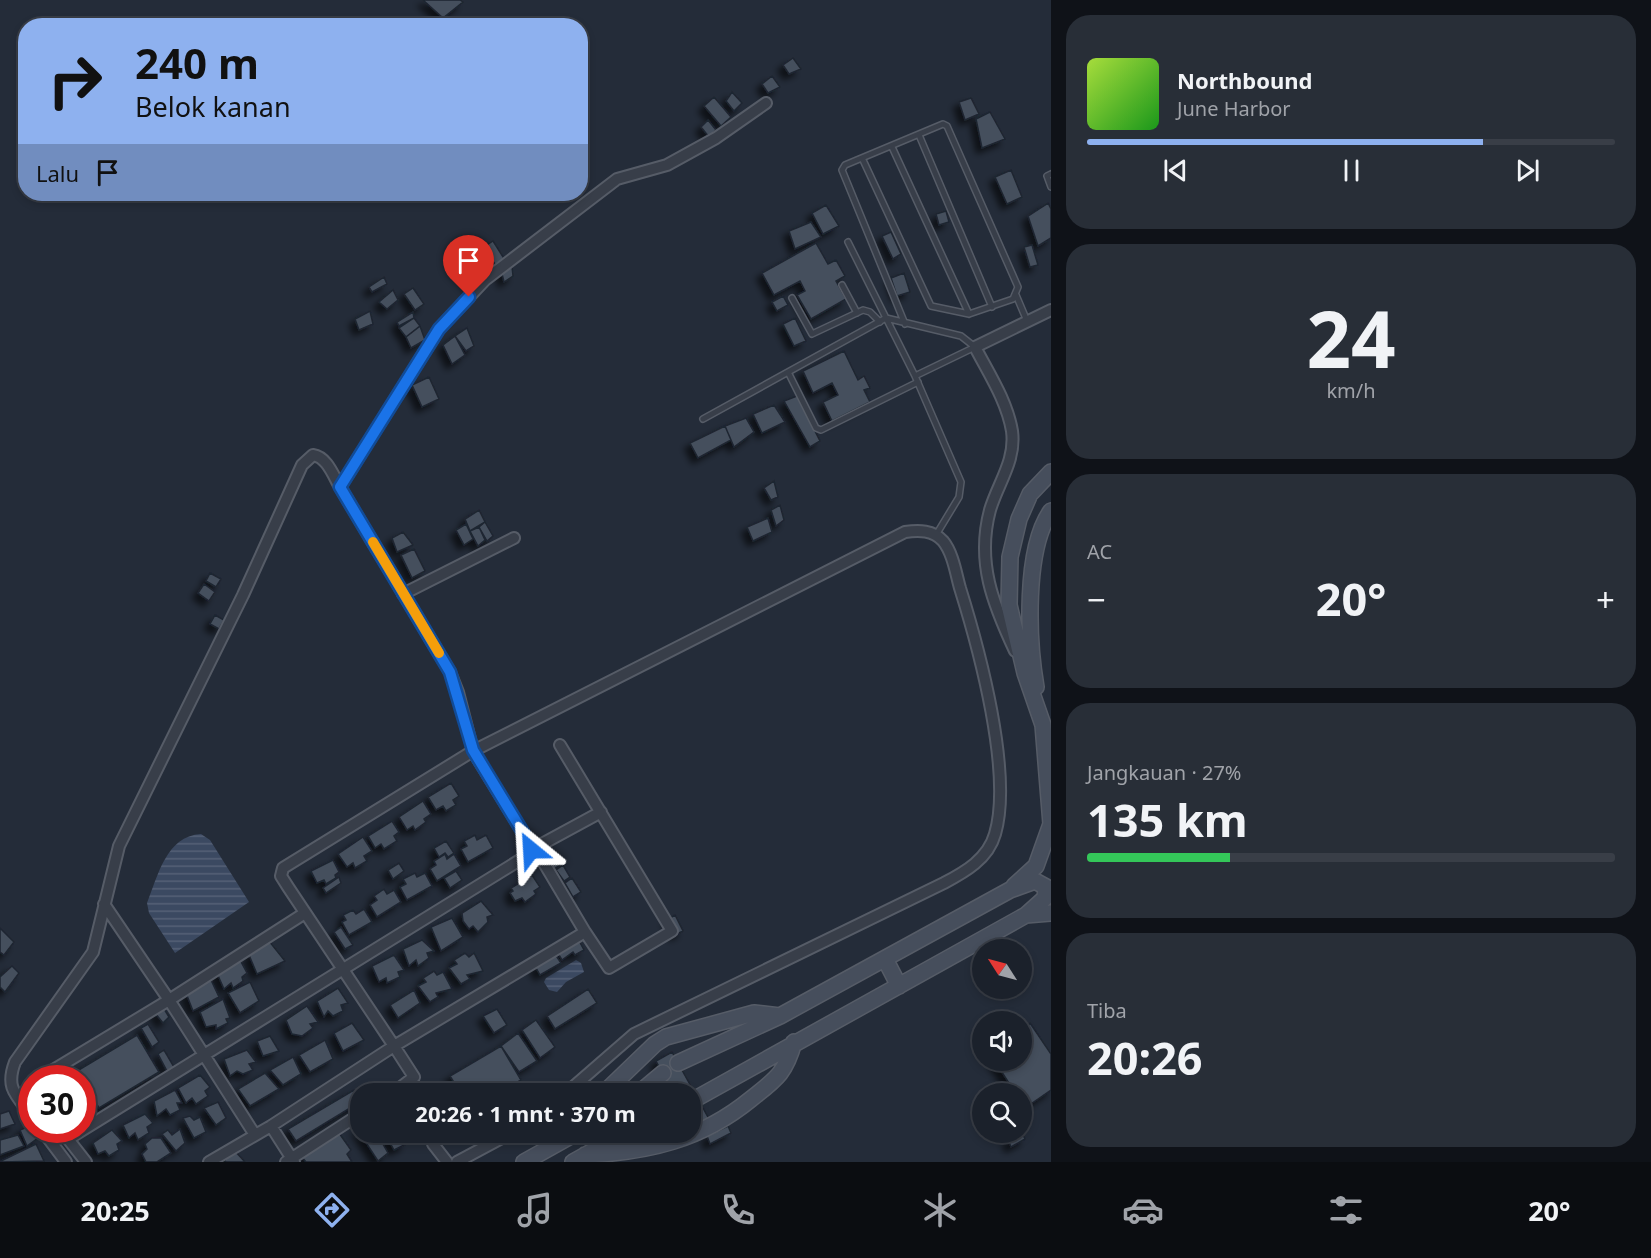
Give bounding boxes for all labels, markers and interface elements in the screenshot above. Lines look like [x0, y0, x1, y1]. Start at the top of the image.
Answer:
text: 240 m [135, 34, 259, 91]
icon: right [36, 42, 114, 120]
text: Northbound [1177, 65, 1312, 95]
text: Belok kanan [135, 88, 291, 125]
text: June Harbor [1177, 95, 1291, 122]
icon: previous [1159, 154, 1192, 187]
icon: pause [1335, 154, 1368, 187]
icon: next [1511, 154, 1544, 187]
icon: arrive [91, 156, 124, 189]
text: Lalu [36, 158, 79, 188]
pin [443, 235, 494, 297]
icon: arrive [452, 244, 485, 277]
text: 24 [1306, 285, 1396, 391]
text: km/h [1326, 377, 1376, 404]
text: AC [1087, 538, 1112, 565]
text: 20° [1316, 568, 1386, 629]
text: − [1087, 577, 1106, 622]
text: + [1596, 577, 1615, 622]
text: Jangkauan · 27% [1087, 759, 1241, 786]
text: 135 km [1087, 789, 1248, 850]
position arrow [499, 818, 563, 882]
north arrow [972, 939, 1032, 999]
map controls [972, 939, 1032, 1143]
text: Tiba [1087, 997, 1127, 1024]
button: sound [972, 1011, 1032, 1071]
text: 20:26 [1087, 1027, 1203, 1088]
speed limit sign: 30 [18, 1065, 96, 1143]
button: search [972, 1083, 1032, 1143]
text: 20:26 · 1 mnt · 370 m [415, 1098, 636, 1128]
icon: directions [311, 1189, 353, 1231]
icon: music [514, 1189, 556, 1231]
icon: phone [717, 1189, 759, 1231]
icon: climate [919, 1189, 961, 1231]
icon: car [1122, 1189, 1164, 1231]
icon: filters [1325, 1189, 1367, 1231]
text: 20:25 [80, 1192, 150, 1229]
text: 20° [1528, 1192, 1571, 1229]

